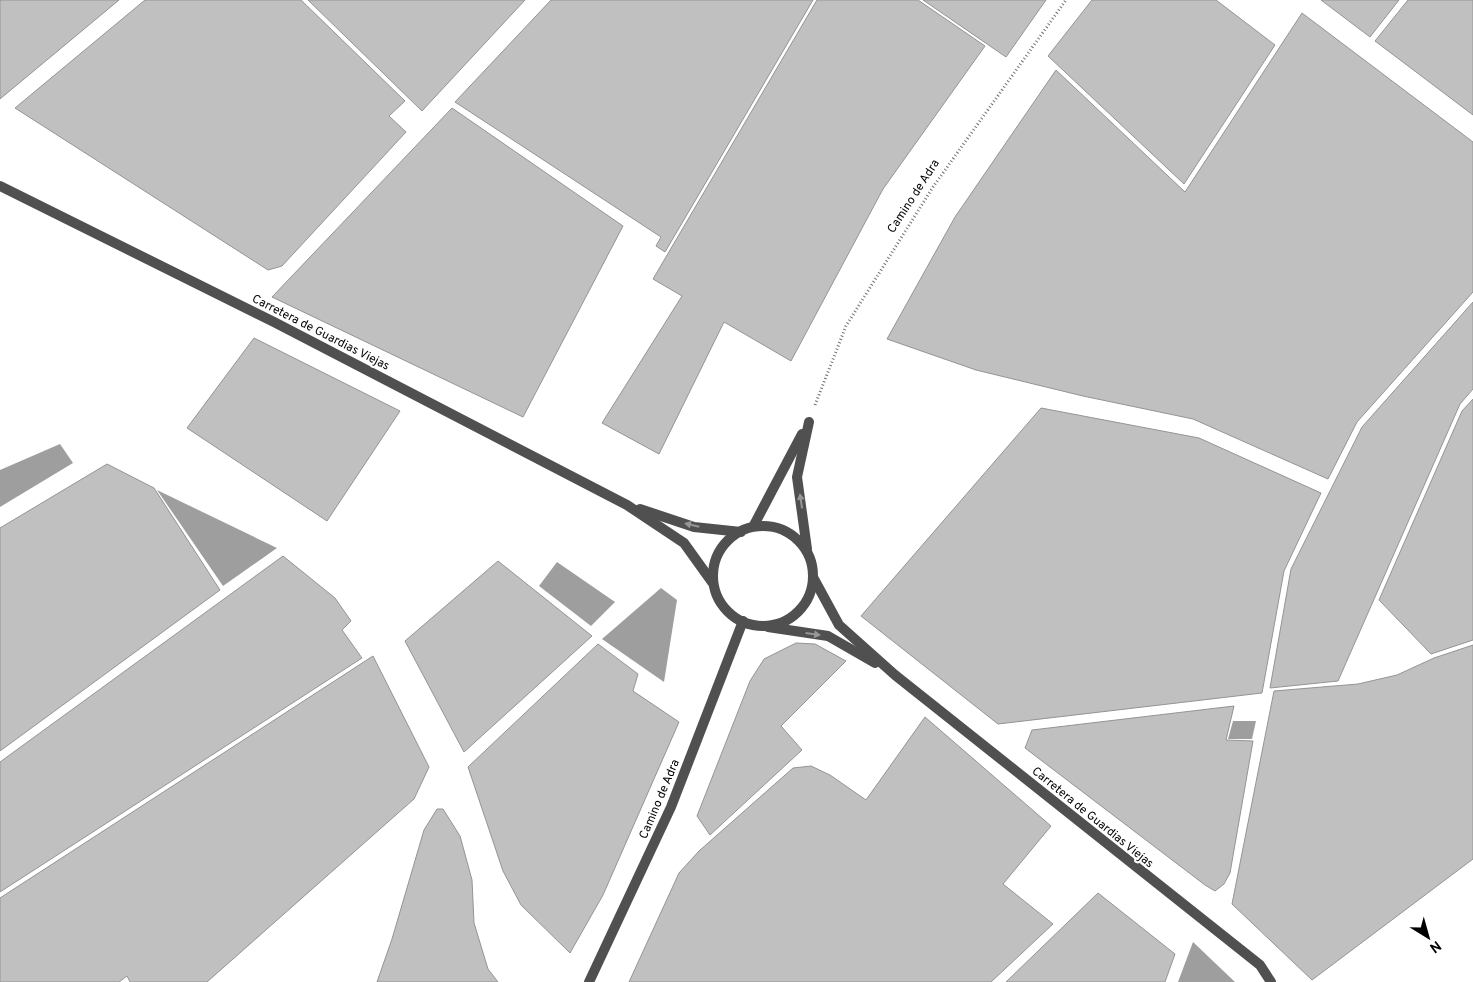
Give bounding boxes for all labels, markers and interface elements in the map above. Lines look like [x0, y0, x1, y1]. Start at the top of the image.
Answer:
street label: Camino de Adra [884, 157, 944, 237]
street label: Carretera de Guardias Viejas [249, 291, 392, 375]
one-way arrow [796, 493, 804, 509]
one-way arrow [685, 521, 700, 529]
one-way arrow [806, 630, 822, 638]
street label: Camino de Adra [636, 757, 684, 842]
street label: Carretera de Guardias Viejas [1028, 764, 1157, 872]
north arrow [1403, 912, 1453, 962]
text: N [1426, 936, 1444, 956]

